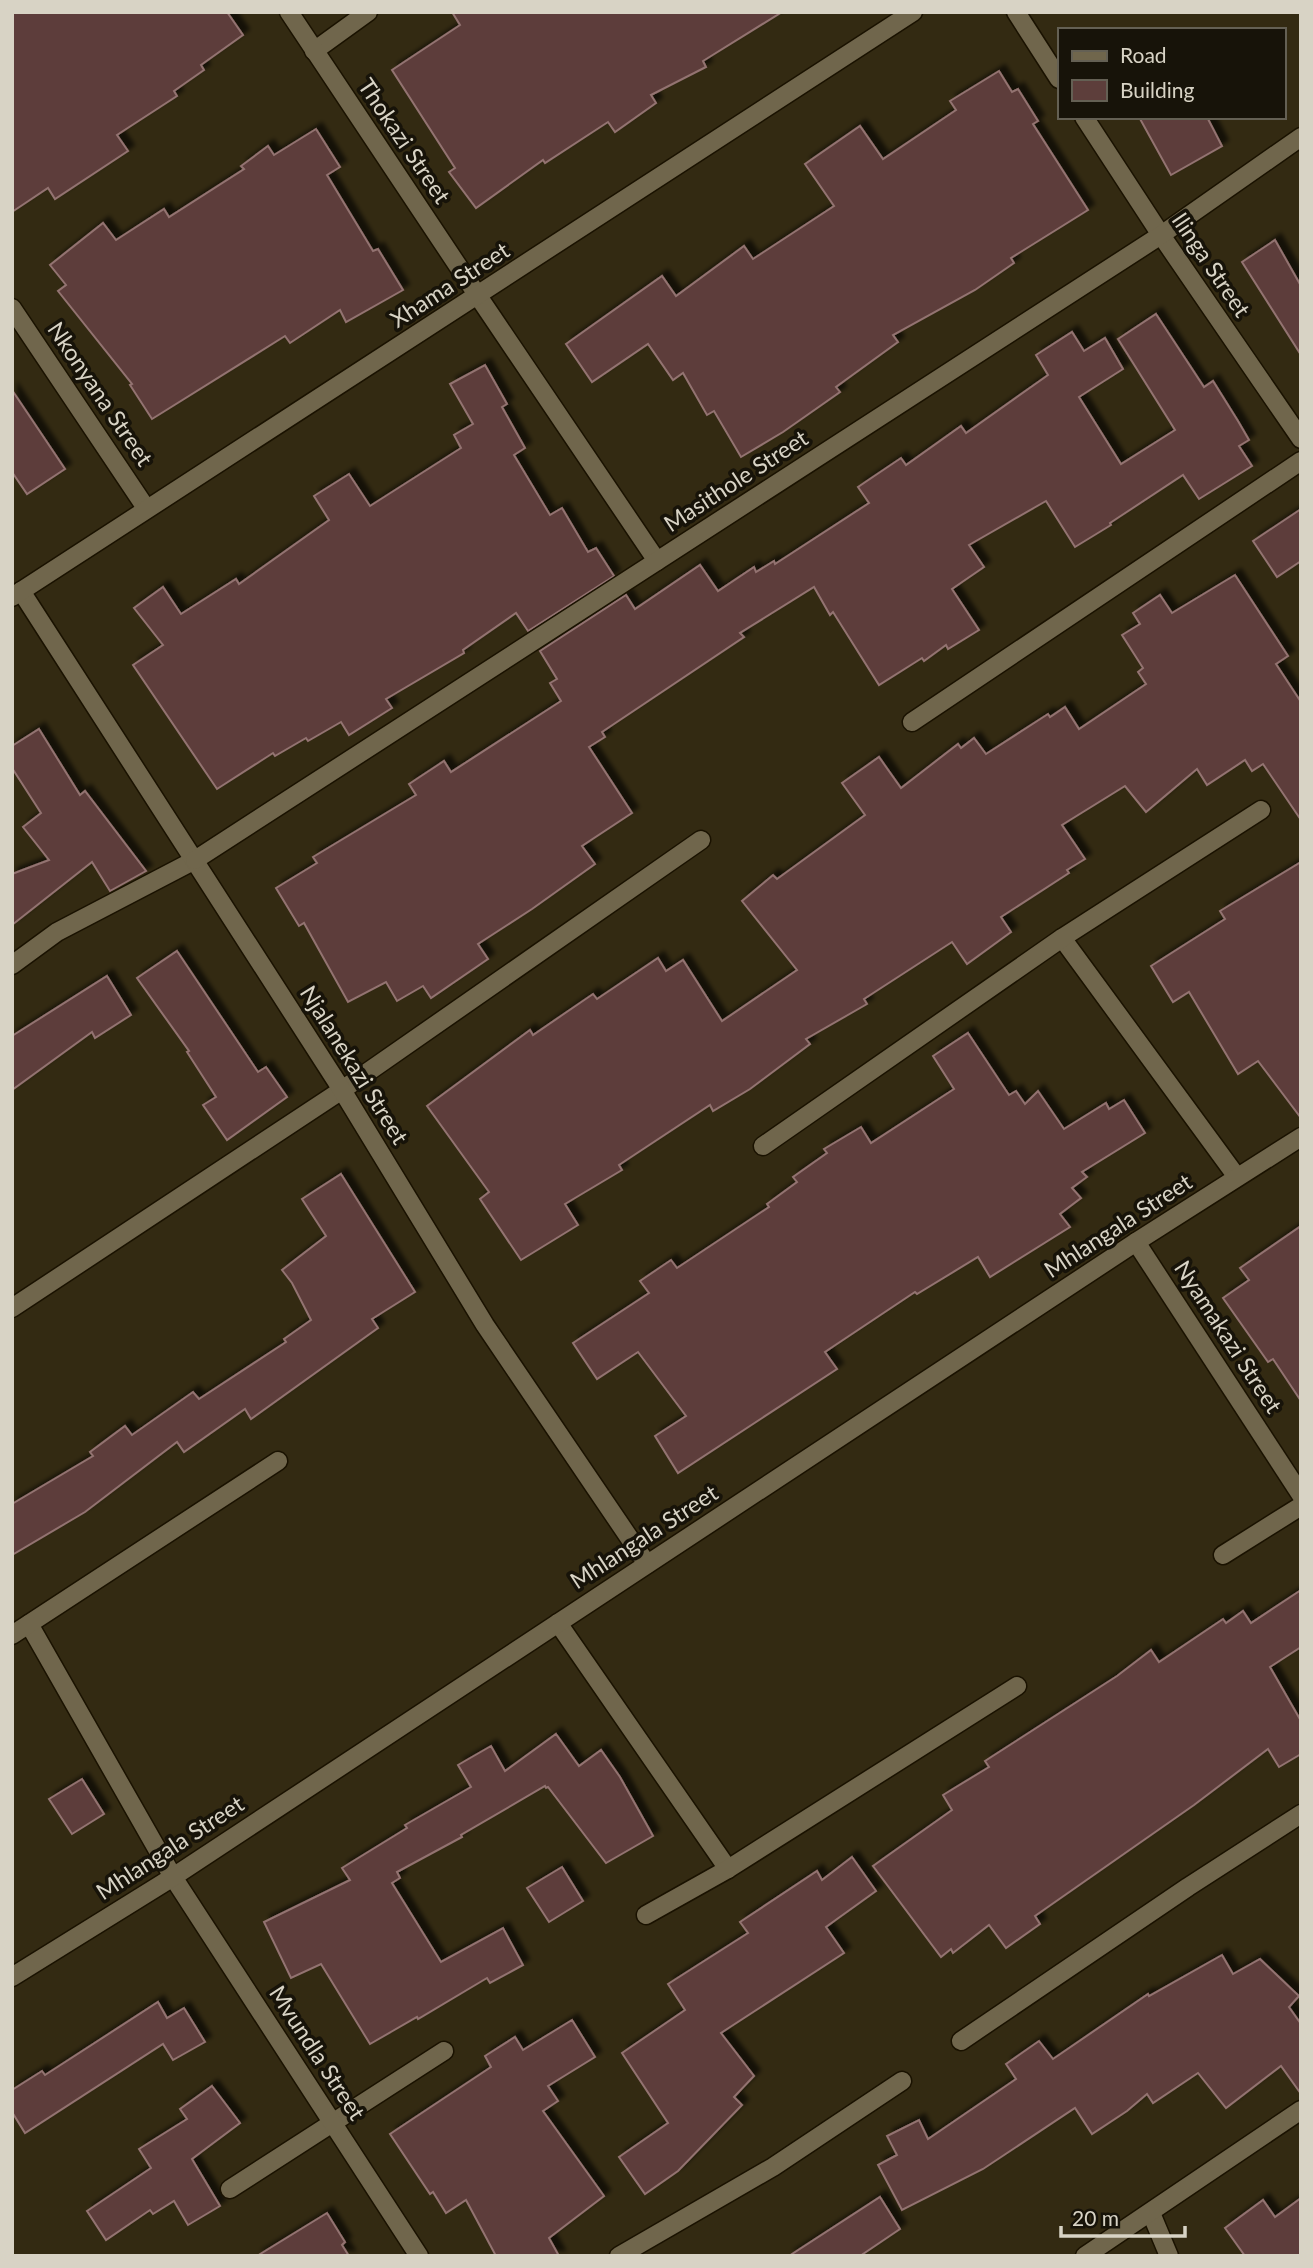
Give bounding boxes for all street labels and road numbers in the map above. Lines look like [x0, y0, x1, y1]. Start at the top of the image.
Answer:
street label: Thokazi Street [353, 73, 457, 209]
street label: Ilinga Street [1167, 207, 1257, 323]
street label: Xhama Street [385, 235, 515, 333]
street label: Nkonyana Street [42, 316, 160, 471]
street label: Masithole Street [658, 423, 813, 537]
street label: Njalanekazi Street [295, 980, 415, 1150]
street label: Mhlangala Street [1038, 1167, 1197, 1283]
street label: Nyamakazi Street [1169, 1255, 1289, 1419]
street label: Mhlangala Street [564, 1478, 723, 1594]
street label: Mhlangala Street [90, 1789, 249, 1905]
street label: Mvundla Street [264, 1980, 372, 2126]

